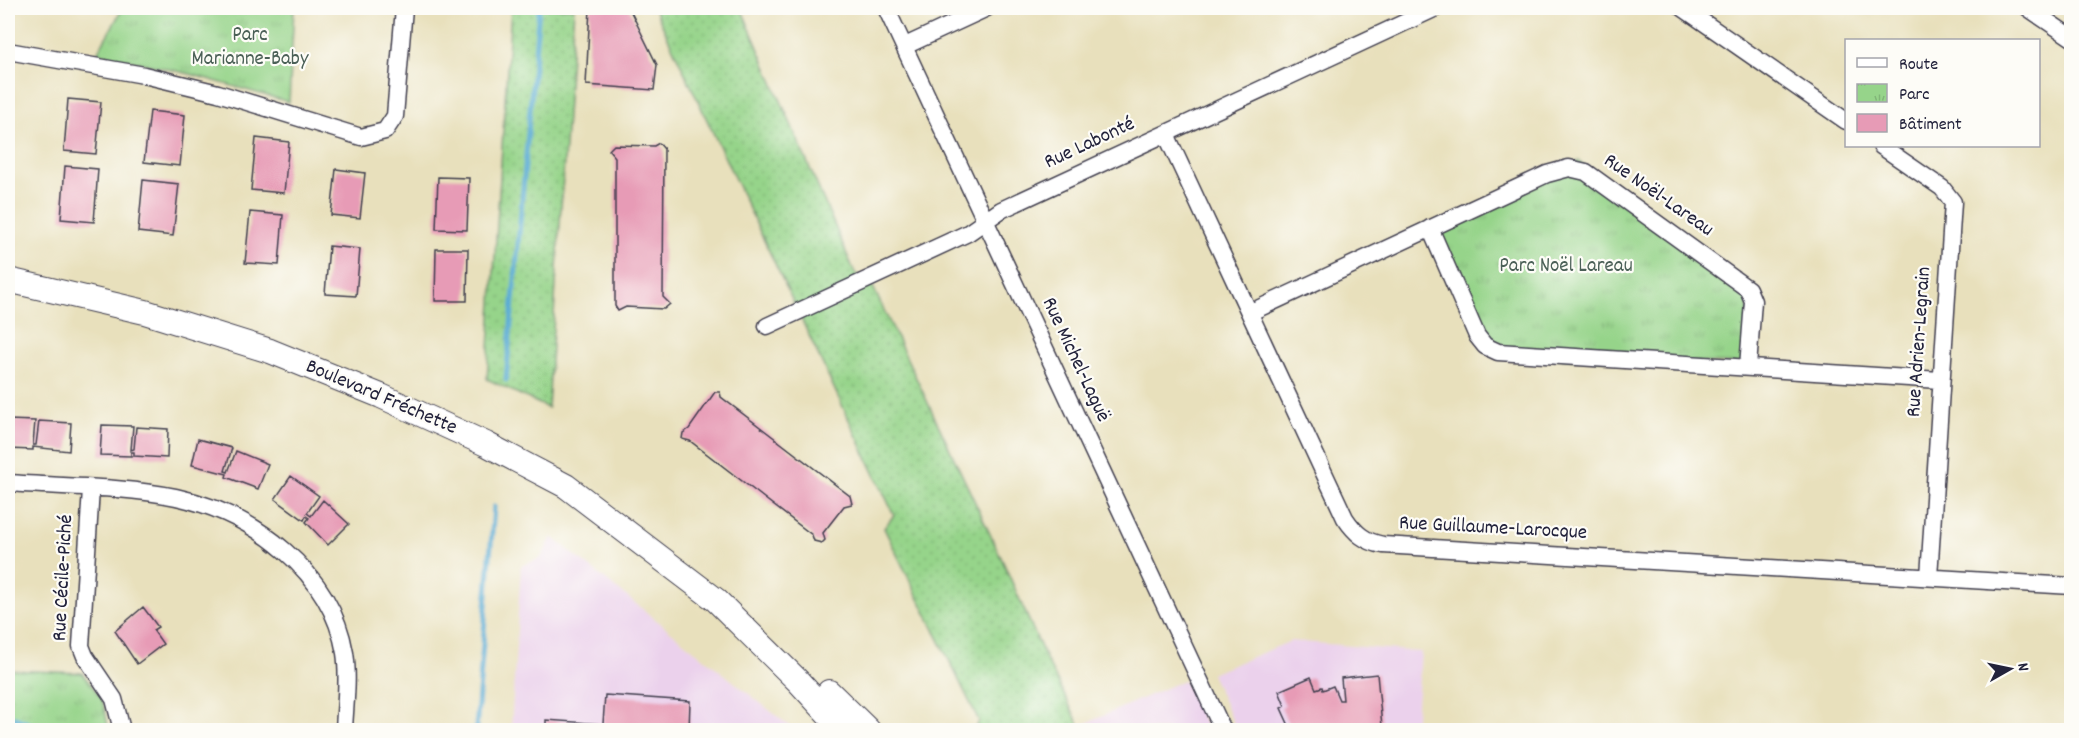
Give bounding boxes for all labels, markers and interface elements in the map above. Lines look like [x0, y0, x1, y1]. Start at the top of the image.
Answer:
park label: Parc Marianne-Baby [192, 21, 309, 75]
legend [1845, 39, 2040, 147]
text: Route [1899, 53, 1938, 78]
text: Parc [1899, 83, 1930, 108]
street label: Rue Labonté [1040, 110, 1140, 178]
text: Bâtiment [1899, 113, 1962, 138]
street label: Rue Noël-Lareau [1597, 147, 1719, 245]
park label: Parc Noël Lareau [1499, 252, 1633, 282]
street label: Rue Adrien-Legrain [1900, 266, 1940, 418]
street label: Rue Michel-Laguë [1033, 293, 1117, 427]
street label: Boulevard Fréchette [301, 353, 461, 443]
street label: Rue Guillaume-Larocque [1398, 509, 1588, 549]
street label: Rue Cécile-Piché [46, 514, 82, 642]
north arrow [1980, 639, 2040, 699]
text: N [2010, 661, 2034, 673]

